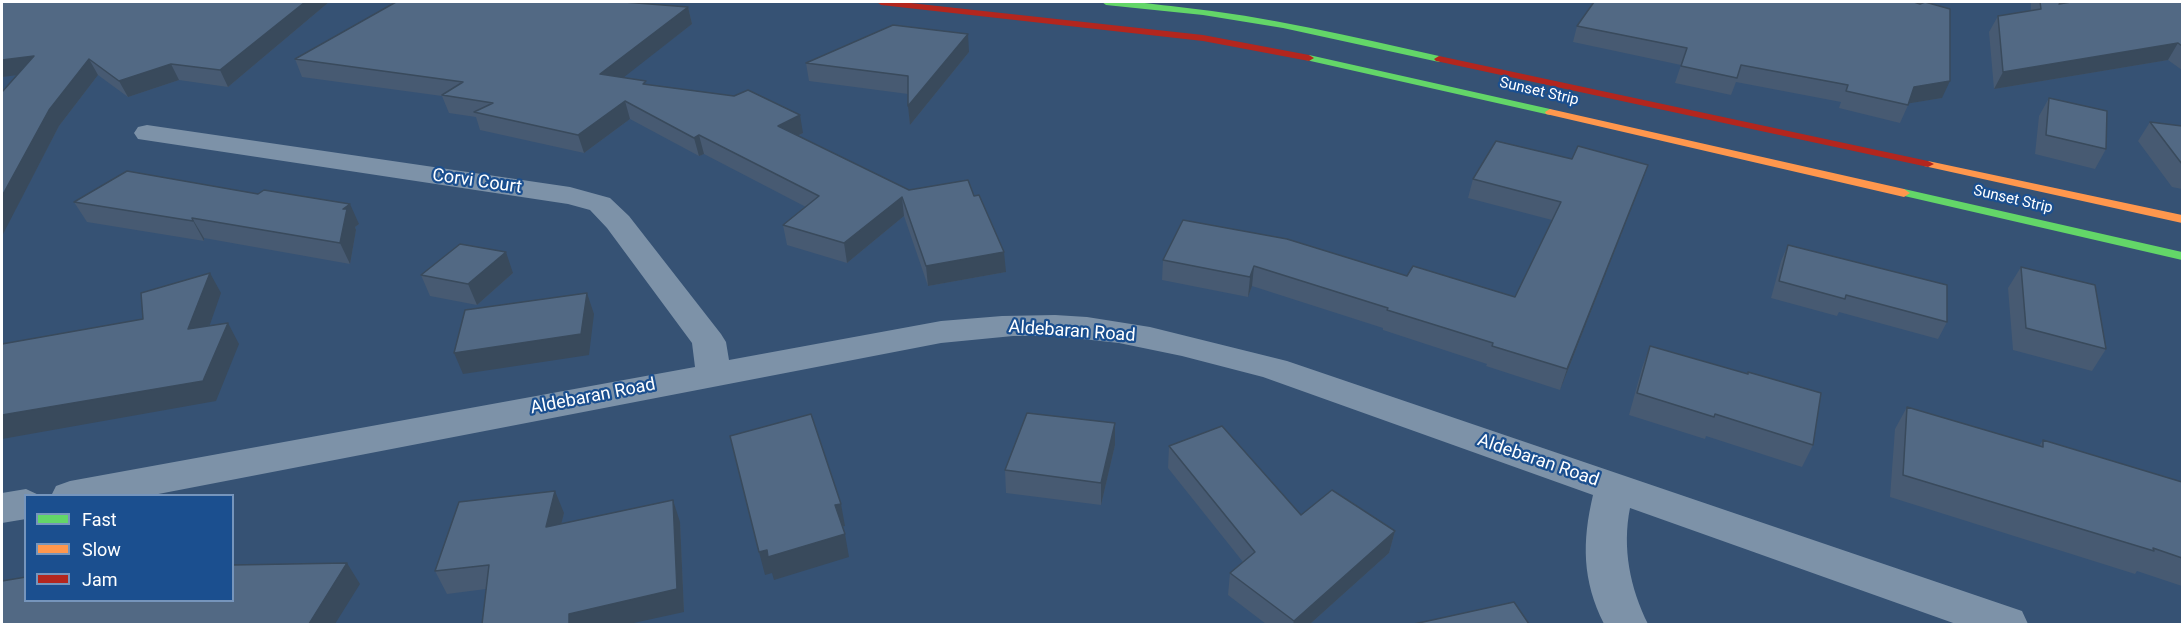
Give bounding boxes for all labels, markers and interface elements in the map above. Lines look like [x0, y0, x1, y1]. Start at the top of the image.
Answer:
street label: Sunset Strip [1498, 74, 1580, 110]
street label: Corvi Court [431, 165, 523, 199]
street label: Sunset Strip [1972, 182, 2054, 218]
street label: Aldebaran Road [1008, 317, 1136, 347]
street label: Aldebaran Road [529, 374, 657, 420]
street label: Aldebaran Road [1474, 430, 1602, 492]
legend [24, 494, 234, 602]
text: Fast [82, 509, 117, 530]
text: Slow [82, 539, 121, 560]
text: Jam [82, 569, 118, 590]

